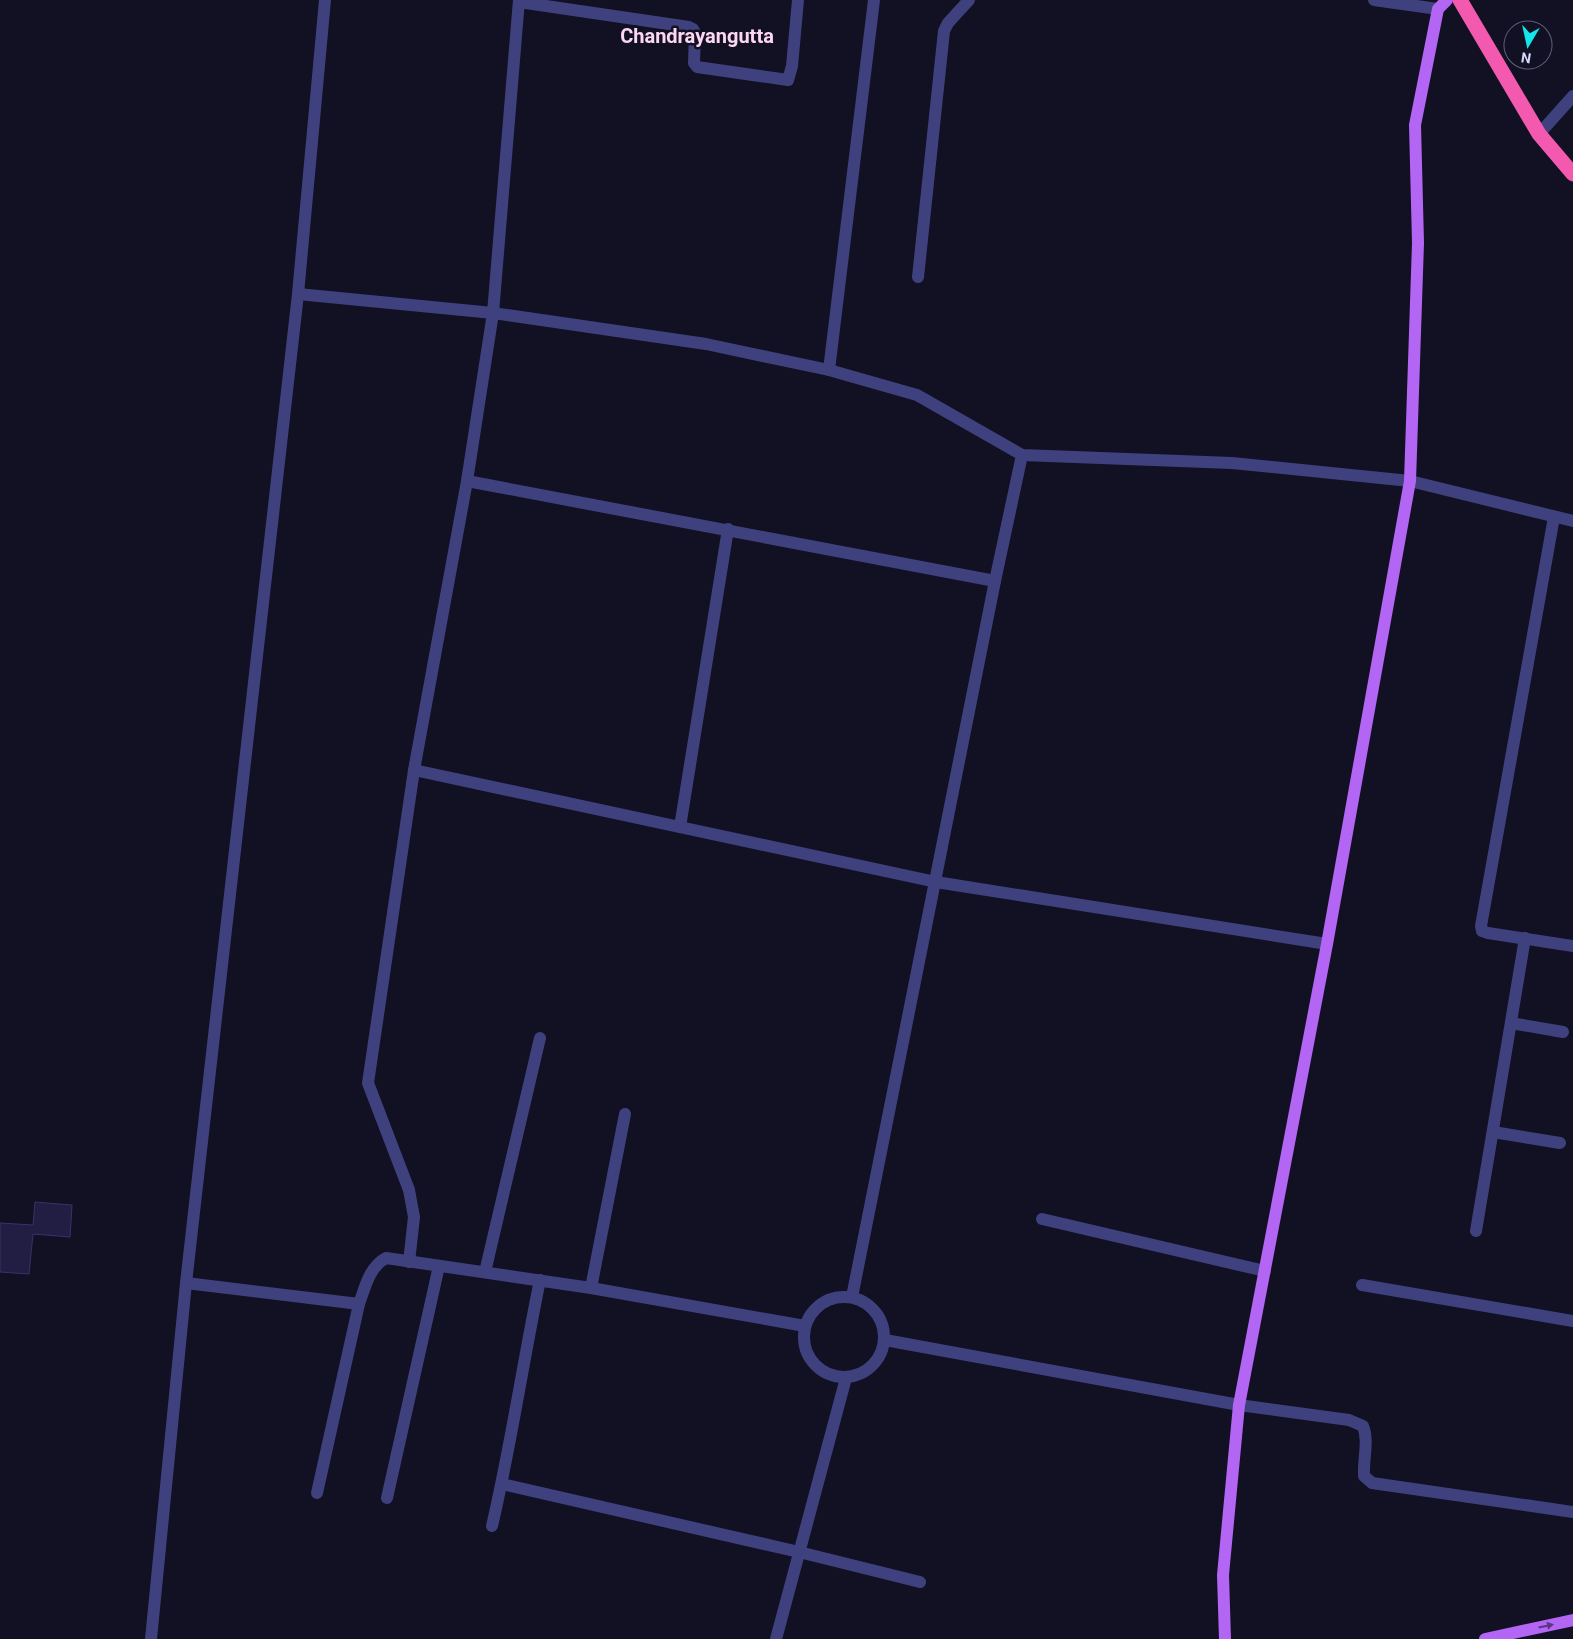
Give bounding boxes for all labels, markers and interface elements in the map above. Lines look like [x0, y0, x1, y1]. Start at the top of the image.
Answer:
north arrow [1503, 20, 1553, 70]
district label: Chandrayangutta [620, 24, 774, 48]
text: N [1520, 49, 1532, 67]
one-way arrow [1539, 1621, 1555, 1629]

